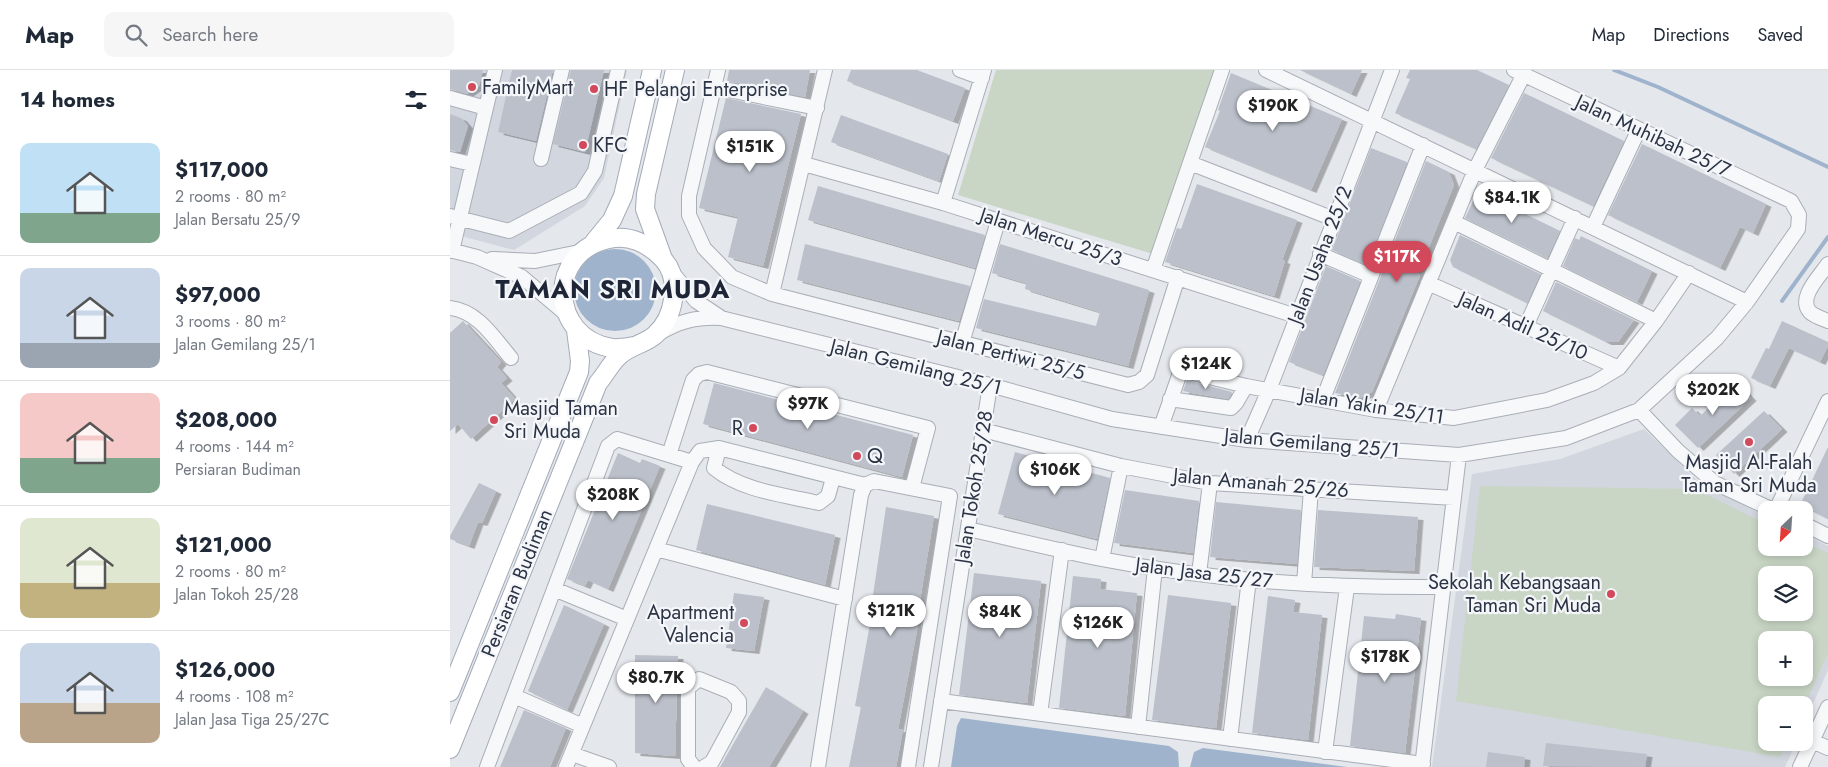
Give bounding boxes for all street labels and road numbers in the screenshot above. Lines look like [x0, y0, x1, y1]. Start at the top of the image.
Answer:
street label: Jalan Muhibah 25/7 [1568, 86, 1736, 185]
street label: Jalan Usaha 25/2 [1279, 182, 1360, 331]
street label: Jalan Mercu 25/3 [973, 199, 1126, 274]
street label: Jalan Adil 25/10 [1451, 283, 1593, 368]
street label: Jalan Pertiwi 25/5 [931, 322, 1088, 387]
street label: Jalan Gemilang 25/1 [824, 331, 1005, 402]
street label: Jalan Yakin 25/11 [1295, 380, 1446, 432]
street label: Jalan Tokoh 25/28 [947, 408, 1000, 569]
street label: Jalan Gemilang 25/1 [1220, 421, 1401, 465]
street label: Jalan Amanah 25/26 [1169, 461, 1350, 505]
street label: Persiaran Budiman [474, 505, 560, 661]
street label: Jalan Jasa 25/27 [1131, 550, 1275, 596]

